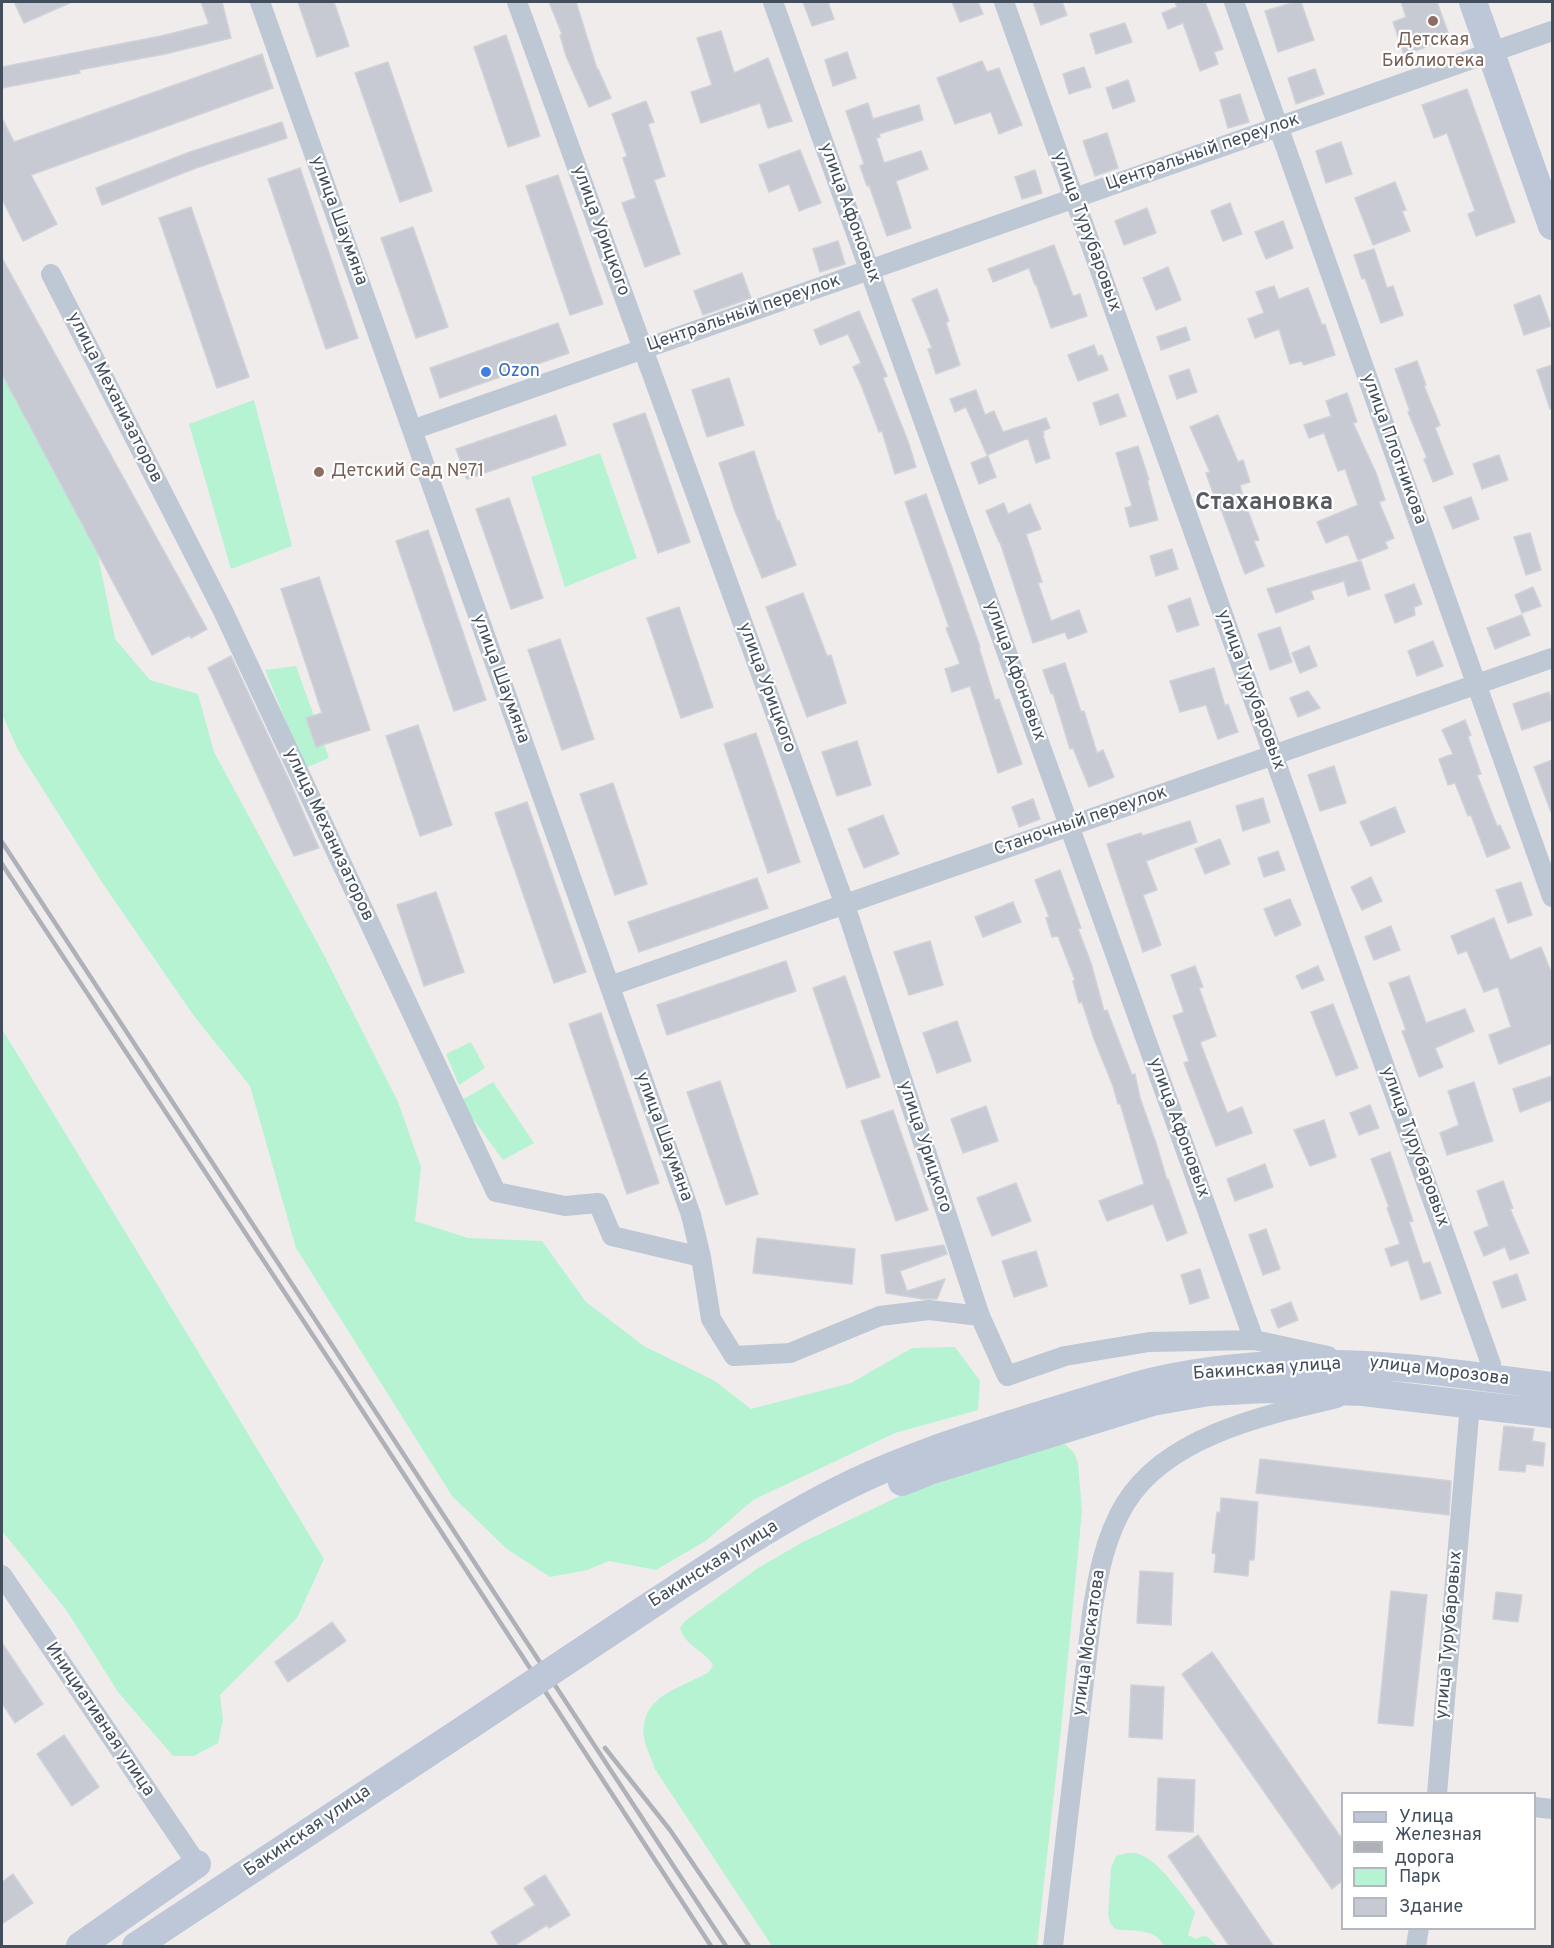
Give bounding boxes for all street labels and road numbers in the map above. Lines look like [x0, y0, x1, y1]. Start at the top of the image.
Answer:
street label: Центральный переулок [1103, 110, 1303, 196]
street label: улица Афоновых [814, 140, 884, 286]
street label: улица Турубаровых [1047, 149, 1125, 315]
street label: улица Шаумяна [305, 153, 371, 289]
street label: улица Урицкого [566, 163, 634, 299]
street label: Центральный переулок [644, 271, 844, 357]
street label: улица Механизаторов [62, 309, 166, 487]
street label: улица Плотникова [1356, 370, 1430, 528]
street label: улица Афоновых [979, 598, 1049, 744]
street label: улица Турубаровых [1211, 607, 1289, 773]
street label: улица Шаумяна [467, 611, 533, 747]
street label: улица Урицкого [732, 620, 800, 756]
street label: улица Механизаторов [278, 745, 378, 925]
street label: Станочный переулок [992, 782, 1170, 862]
street label: улица Афоновых [1143, 1055, 1213, 1201]
street label: улица Турубаровых [1375, 1064, 1453, 1230]
street label: улица Шаумяна [630, 1069, 696, 1205]
street label: улица Урицкого [892, 1078, 956, 1216]
street label: улица Морозова [1368, 1353, 1510, 1391]
street label: Бакинская улица [1192, 1354, 1342, 1386]
street label: Бакинская улица [645, 1517, 783, 1613]
street label: улица Турубаровых [1432, 1550, 1468, 1720]
street label: улица Москатова [1069, 1568, 1111, 1718]
street label: Инициативная улица [39, 1639, 159, 1801]
street label: Бакинская улица [240, 1782, 376, 1882]

